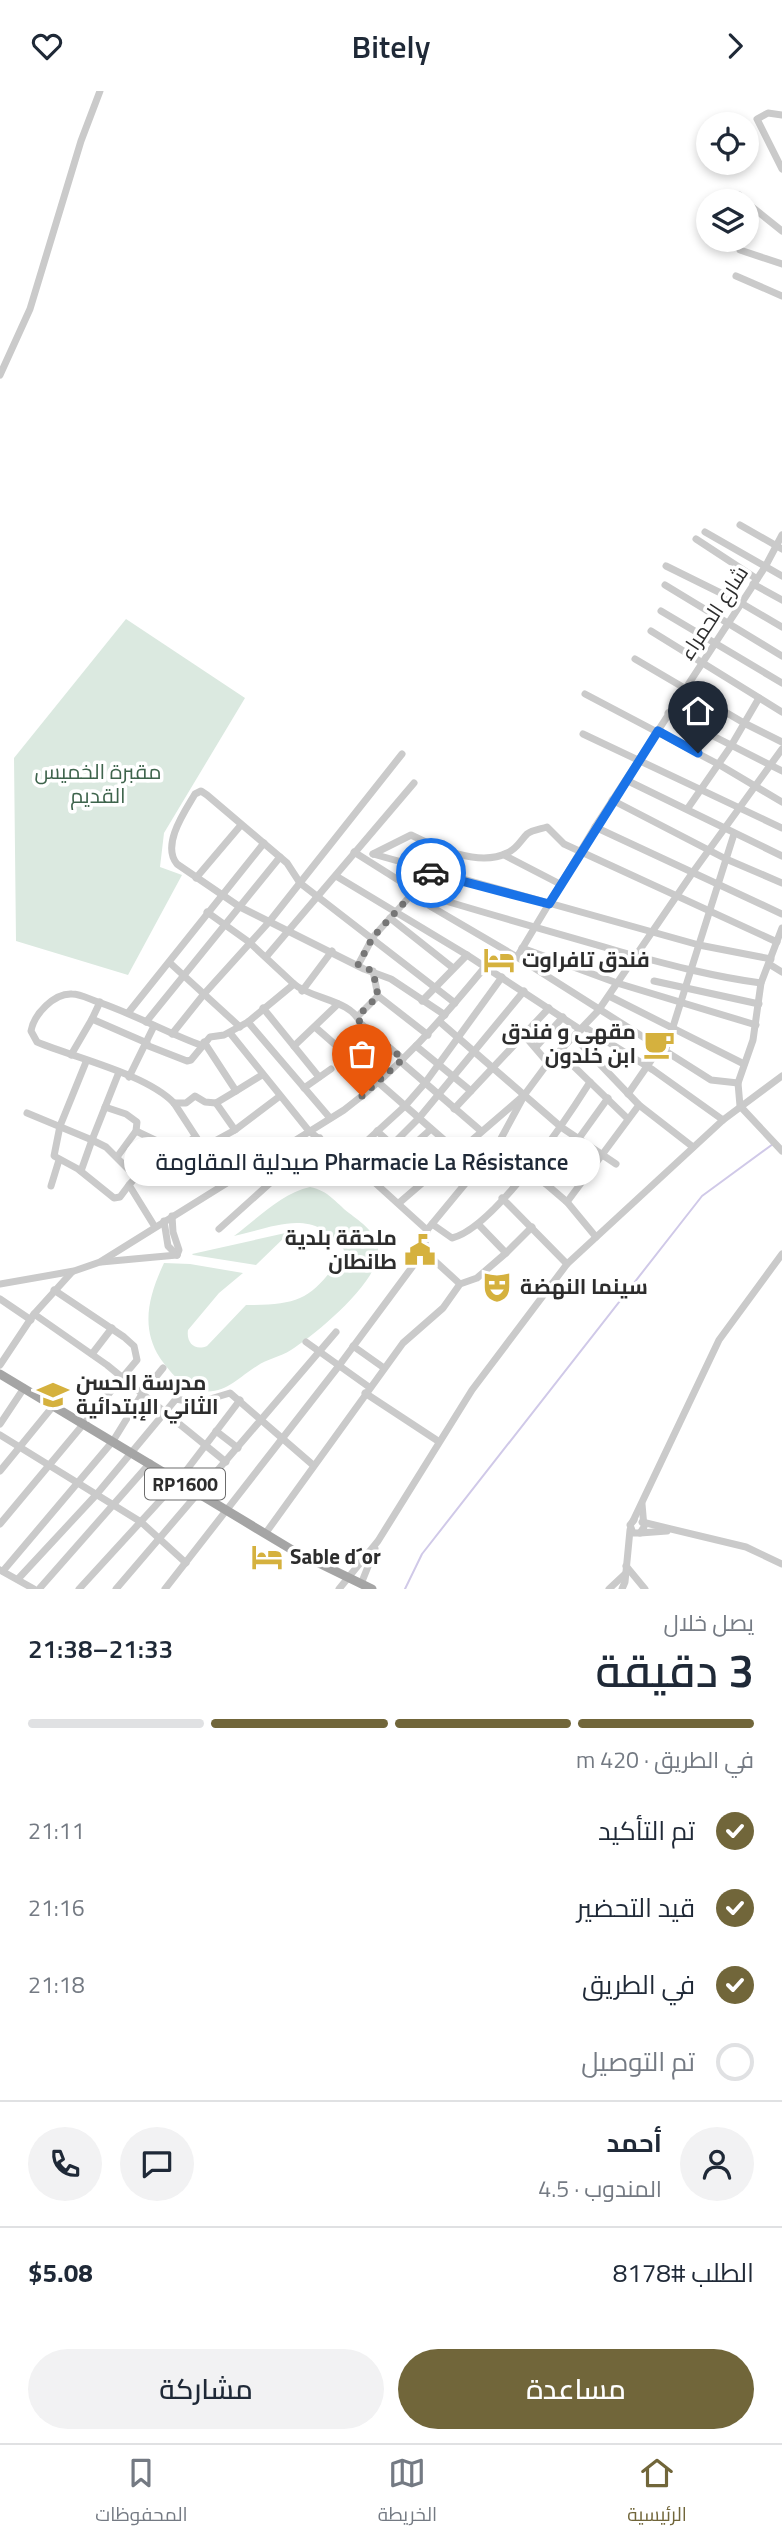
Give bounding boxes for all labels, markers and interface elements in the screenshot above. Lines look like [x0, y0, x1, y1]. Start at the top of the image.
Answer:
text: Bitely [352, 22, 430, 70]
icon: heart [28, 27, 66, 65]
icon: forward [716, 27, 754, 65]
map controls [696, 112, 759, 252]
button: locate [696, 112, 759, 175]
button: layers [696, 189, 759, 252]
street label: شارع الحمراء [671, 559, 756, 666]
pin [668, 681, 728, 753]
icon: home [679, 692, 717, 730]
park label: مقبرة الخميس القديم [35, 755, 161, 811]
courier [396, 838, 466, 908]
icon: car [412, 854, 450, 892]
hotel icon: فندق تافراوت [482, 943, 516, 977]
place label: فندق تافراوت [522, 943, 650, 975]
place label: مقهى و فندق ابن خلدون [501, 1015, 636, 1071]
pin [332, 1024, 392, 1096]
cafe icon: مقهى و فندق ابن خلدون [642, 1027, 676, 1061]
icon: bag [343, 1035, 381, 1073]
callout: Pharmacie La Résistance صيدلية المقاومة [124, 1138, 600, 1187]
text: Pharmacie La Résistance صيدلية المقاومة [156, 1144, 568, 1179]
place label: ملحقة بلدية طانطان [285, 1221, 397, 1277]
public building icon: ملحقة بلدية طانطان [403, 1233, 437, 1267]
theatre icon: سينما النهضة [480, 1270, 514, 1304]
place label: سينما النهضة [520, 1270, 648, 1302]
place label: مدرسة الحسن الثاني الإبتدائية [76, 1366, 219, 1424]
school or university icon: مدرسة الحسن الثاني الإبتدائية [36, 1378, 70, 1412]
road number: RP1600 [145, 1469, 225, 1499]
hotel icon: Sable d´or [250, 1540, 284, 1574]
place label: Sable d´or [290, 1540, 381, 1572]
text: يصل خلال [664, 1605, 754, 1640]
text: 21:33–21:38 [28, 1629, 173, 1668]
text: 3 دقيقة [596, 1635, 754, 1705]
text: في الطريق · 420 m [576, 1742, 754, 1777]
text: تم التأكيد [598, 1811, 695, 1850]
icon: check [716, 1812, 754, 1850]
text: 21:11 [28, 1813, 85, 1848]
text: قيد التحضير [577, 1888, 695, 1927]
icon: check [716, 1889, 754, 1927]
text: 21:16 [28, 1890, 85, 1925]
text: في الطريق [582, 1965, 695, 2004]
icon: check [716, 1966, 754, 2004]
text: 21:18 [28, 1967, 85, 2002]
text: تم التوصيل [581, 2042, 695, 2081]
text: أحمد [606, 2123, 662, 2162]
button: phone [28, 2127, 102, 2201]
button: chat [120, 2127, 194, 2201]
button: person [680, 2127, 754, 2201]
text: المندوب · 4.5 [538, 2171, 662, 2206]
text: $5.08 [28, 2253, 93, 2292]
text: الطلب #8178 [613, 2253, 754, 2292]
button: مشاركة [28, 2349, 384, 2429]
button: مساعدة [398, 2349, 754, 2429]
tab: المحفوظات [95, 2454, 188, 2532]
tab: الخريطة [378, 2454, 437, 2532]
tab: الرئيسية [627, 2454, 687, 2532]

